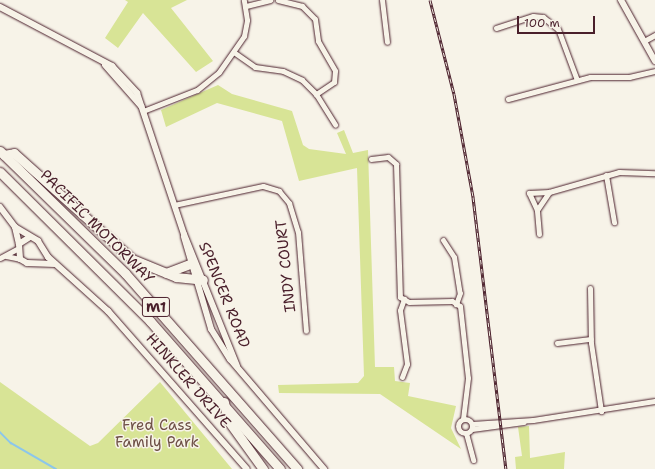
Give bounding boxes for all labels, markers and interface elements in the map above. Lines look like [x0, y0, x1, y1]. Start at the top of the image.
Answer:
scale bar [519, 8, 597, 34]
text: 100 m [524, 15, 560, 31]
street label: PACIFIC MOTORWAY [36, 166, 158, 288]
street label: INDY COURT [272, 219, 300, 313]
street label: SPENCER ROAD [195, 239, 253, 351]
road number: M1 [141, 295, 171, 319]
street label: HINKLER DRIVE [142, 330, 234, 432]
park label: Fred Cass Family Park [115, 416, 199, 451]

